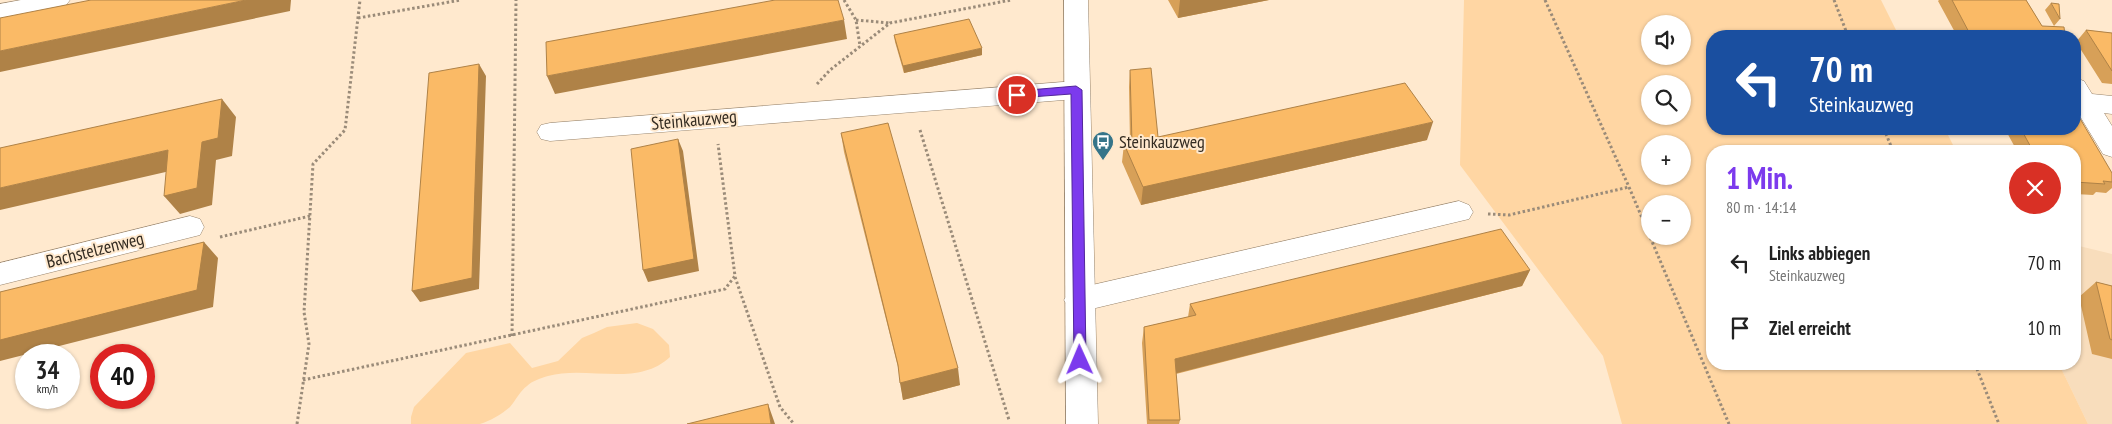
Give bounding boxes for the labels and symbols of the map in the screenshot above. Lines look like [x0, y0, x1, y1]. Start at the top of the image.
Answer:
pin [996, 74, 1038, 116]
street label: Steinkauzweg [650, 104, 738, 135]
bus stop icon: Steinkauzweg [1091, 130, 1115, 161]
place label: Steinkauzweg [1119, 130, 1205, 153]
street label: Bachstelzenweg [44, 226, 146, 273]
position arrow [1053, 333, 1105, 385]
speed limit sign: 40 [90, 344, 155, 409]

